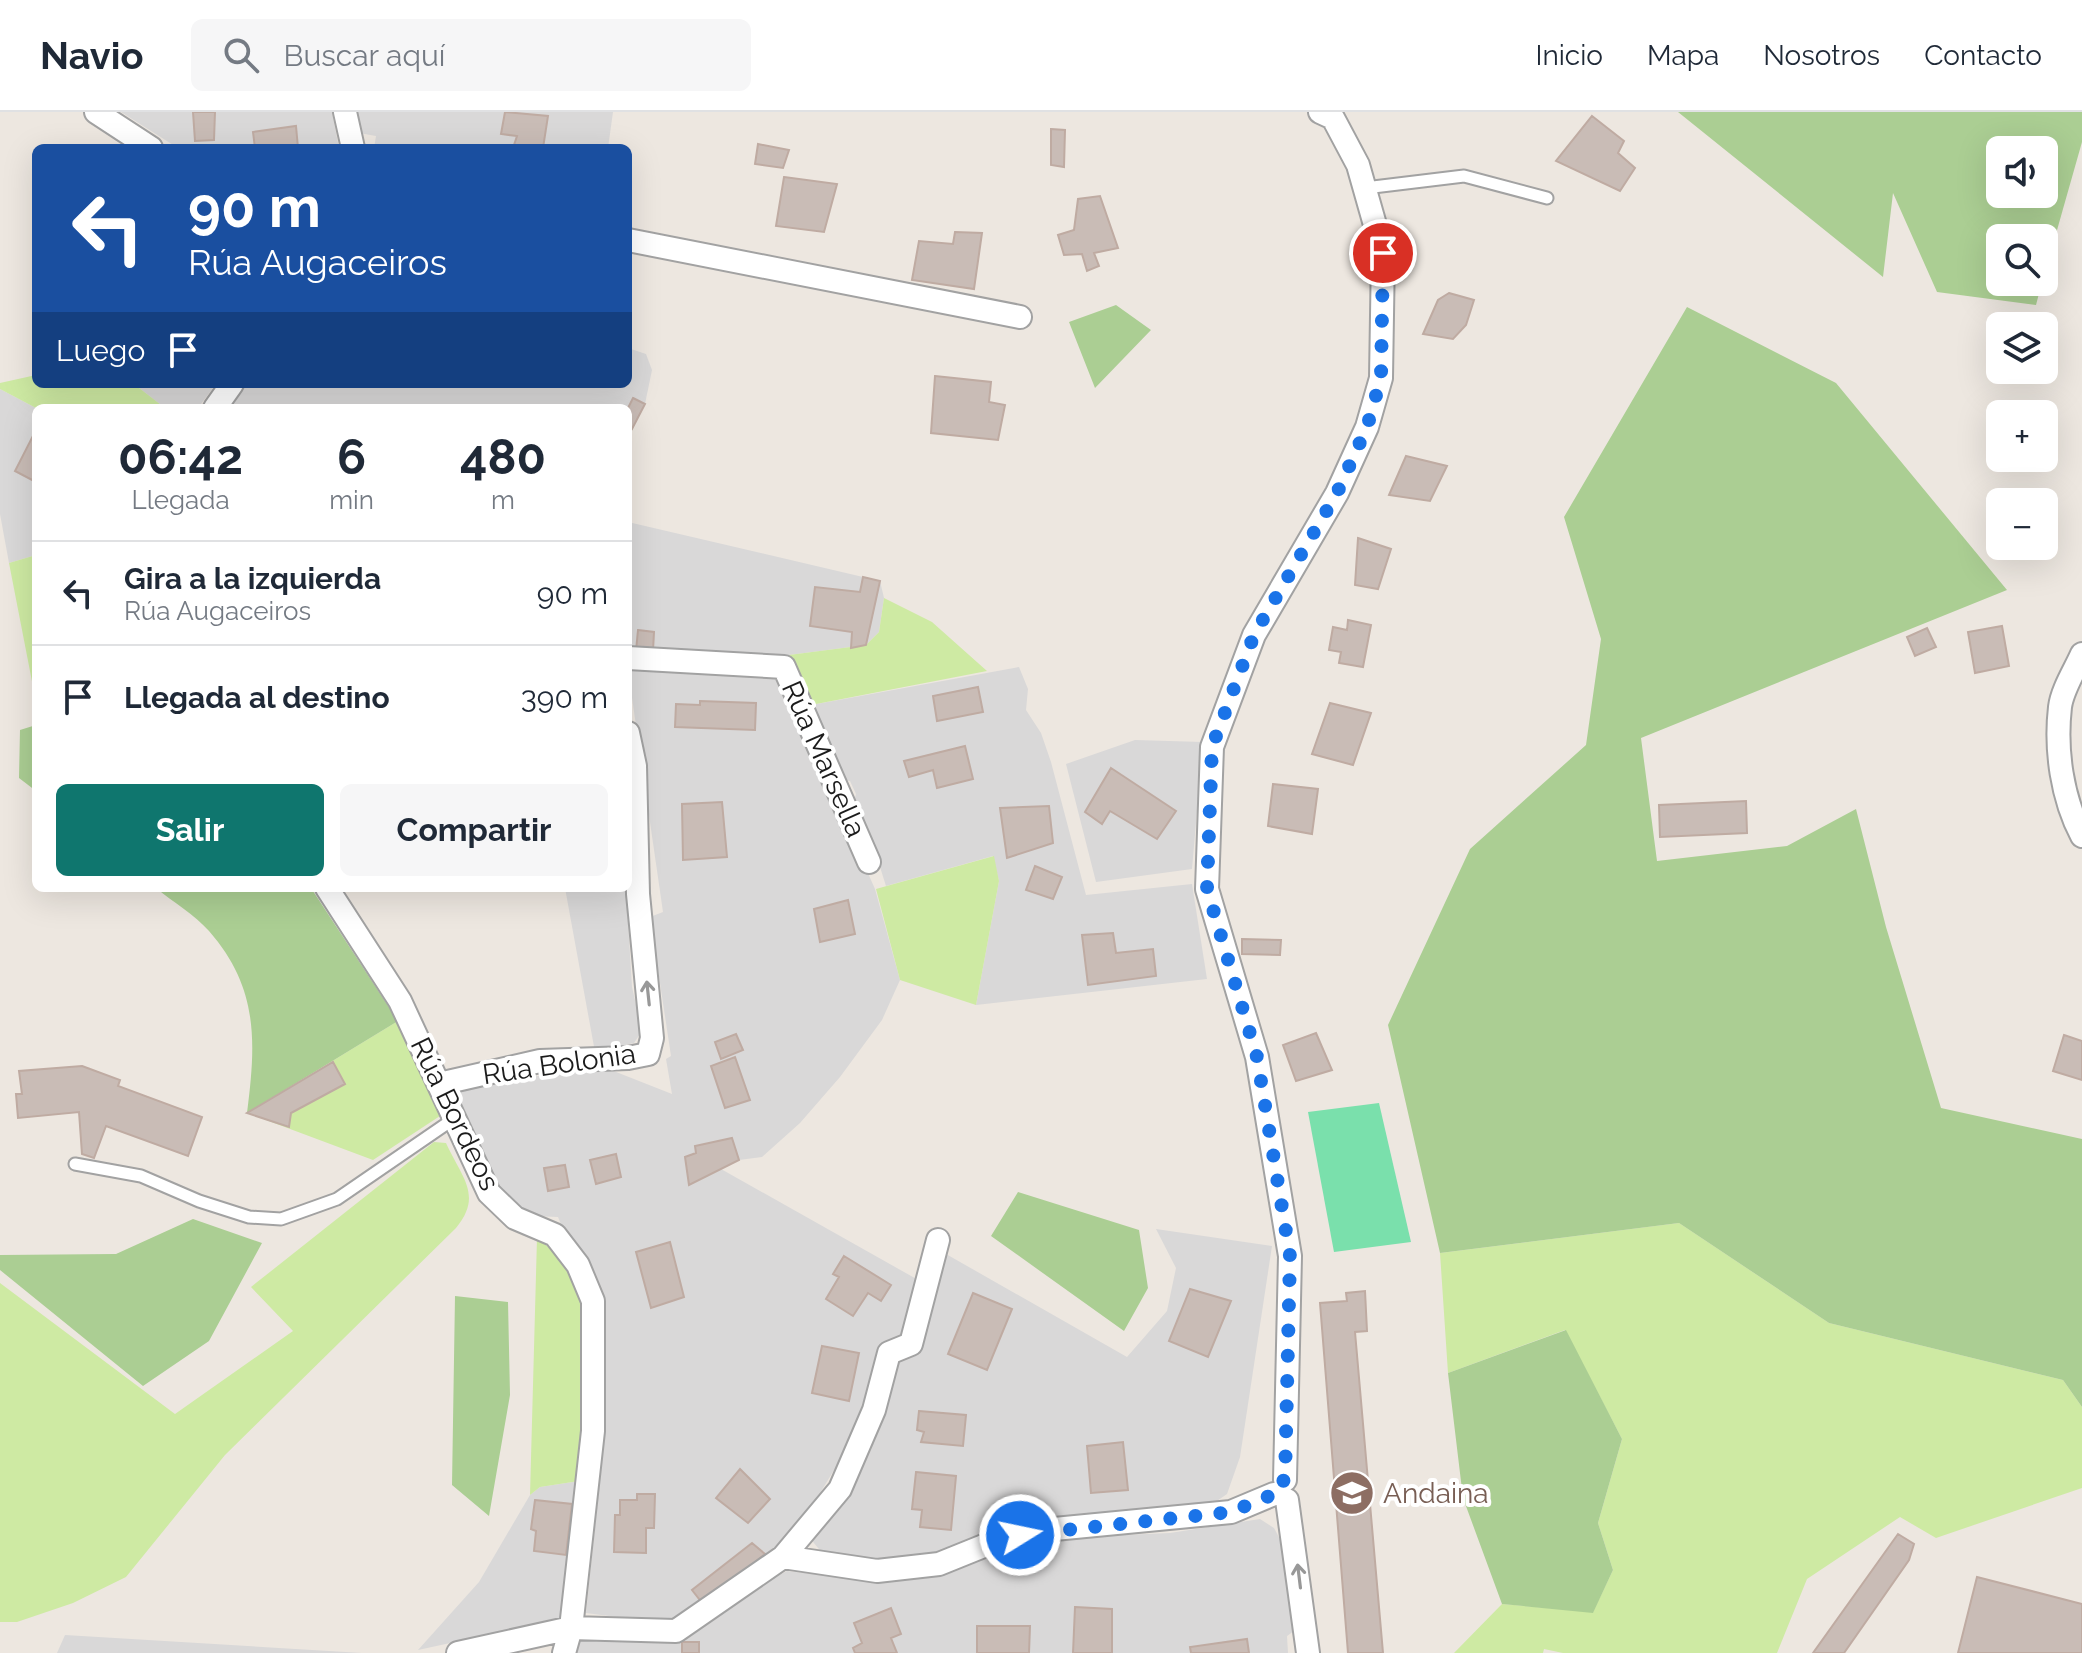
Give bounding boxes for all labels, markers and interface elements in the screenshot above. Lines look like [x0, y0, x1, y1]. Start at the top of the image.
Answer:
search box [191, 19, 751, 91]
text: Navio [40, 33, 143, 78]
icon: search [219, 33, 263, 77]
text: Buscar aquí [283, 38, 445, 73]
text: Inicio [1535, 39, 1603, 72]
text: Mapa [1647, 39, 1719, 72]
text: Nosotros [1763, 39, 1880, 72]
text: Contacto [1924, 39, 2042, 72]
map controls [1986, 136, 2058, 560]
button: sound [1986, 136, 2058, 208]
text: 90 m [188, 174, 321, 240]
icon: left [56, 176, 160, 280]
pin [1349, 219, 1417, 287]
button: search [1986, 224, 2058, 296]
icon: arrive [1361, 231, 1405, 275]
text: Rúa Augaceiros [188, 241, 447, 283]
button: layers [1986, 312, 2058, 384]
icon: arrive [161, 328, 205, 372]
text: Luego [56, 333, 145, 368]
button: + [1986, 400, 2058, 472]
text: 06:42 [118, 429, 243, 485]
text: 6 [337, 429, 366, 485]
text: 480 [460, 429, 546, 485]
text: Llegada [132, 485, 230, 515]
text: min [329, 485, 374, 515]
text: m [491, 485, 515, 515]
button: − [1986, 488, 2058, 560]
text: Gira a la izquierda [124, 561, 381, 596]
icon: left [56, 571, 100, 615]
text: 90 m [537, 576, 608, 611]
text: Rúa Augaceiros [124, 596, 311, 626]
icon: arrive [56, 675, 100, 719]
street label: Rúa Marsella [775, 676, 873, 842]
text: Llegada al destino [124, 680, 390, 715]
text: 390 m [521, 680, 608, 715]
button: Salir [56, 784, 324, 876]
button: Compartir [340, 784, 608, 876]
one-way arrow [640, 980, 655, 1007]
street label: Rúa Bordeos [404, 1032, 506, 1196]
street label: Rúa Bolonia [480, 1037, 638, 1091]
school or university icon: Andaina [1328, 1469, 1376, 1517]
place label: Andaina [1383, 1477, 1489, 1510]
position arrow [978, 1493, 1062, 1577]
one-way arrow [1291, 1564, 1306, 1590]

